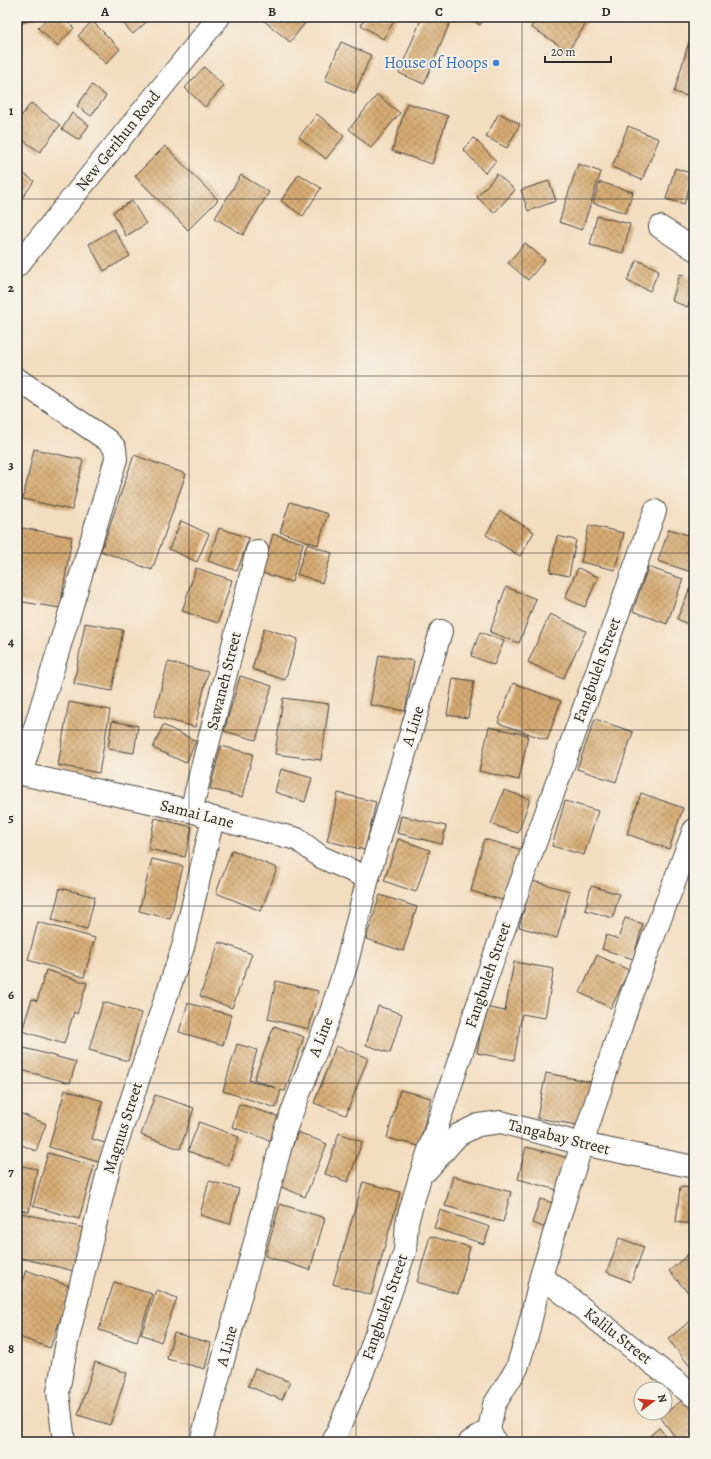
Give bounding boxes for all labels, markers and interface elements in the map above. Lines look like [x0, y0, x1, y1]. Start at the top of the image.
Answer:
text: A [100, 3, 110, 20]
text: B [268, 3, 276, 20]
text: C [435, 3, 443, 20]
text: D [601, 3, 611, 20]
scale bar [545, 38, 611, 64]
text: 20 m [551, 44, 575, 60]
place label: House of Hoops [384, 52, 488, 74]
marker: House of Hoops [491, 58, 501, 68]
street label: New Gerihun Road [71, 86, 166, 196]
text: 1 [9, 102, 14, 119]
text: 2 [8, 279, 15, 296]
text: 3 [8, 456, 14, 473]
street label: Fangbuleh Street [568, 614, 626, 726]
street label: Sawaneh Street [201, 629, 247, 733]
text: 4 [8, 633, 14, 650]
street label: A Line [396, 703, 430, 750]
street label: Samai Lane [158, 794, 236, 834]
text: 5 [8, 809, 14, 826]
street label: Fangbuleh Street [460, 919, 516, 1031]
text: 6 [8, 986, 14, 1003]
street label: A Line [303, 1014, 339, 1061]
street label: Magnus Street [98, 1079, 148, 1177]
street label: Tangabay Street [506, 1114, 612, 1160]
text: 7 [8, 1163, 14, 1180]
street label: Fangbuleh Street [357, 1251, 413, 1363]
street label: Kalilu Street [579, 1302, 657, 1370]
street label: A Line [211, 1323, 243, 1370]
text: 8 [8, 1340, 14, 1357]
north arrow [633, 1381, 673, 1421]
text: N [654, 1392, 670, 1404]

